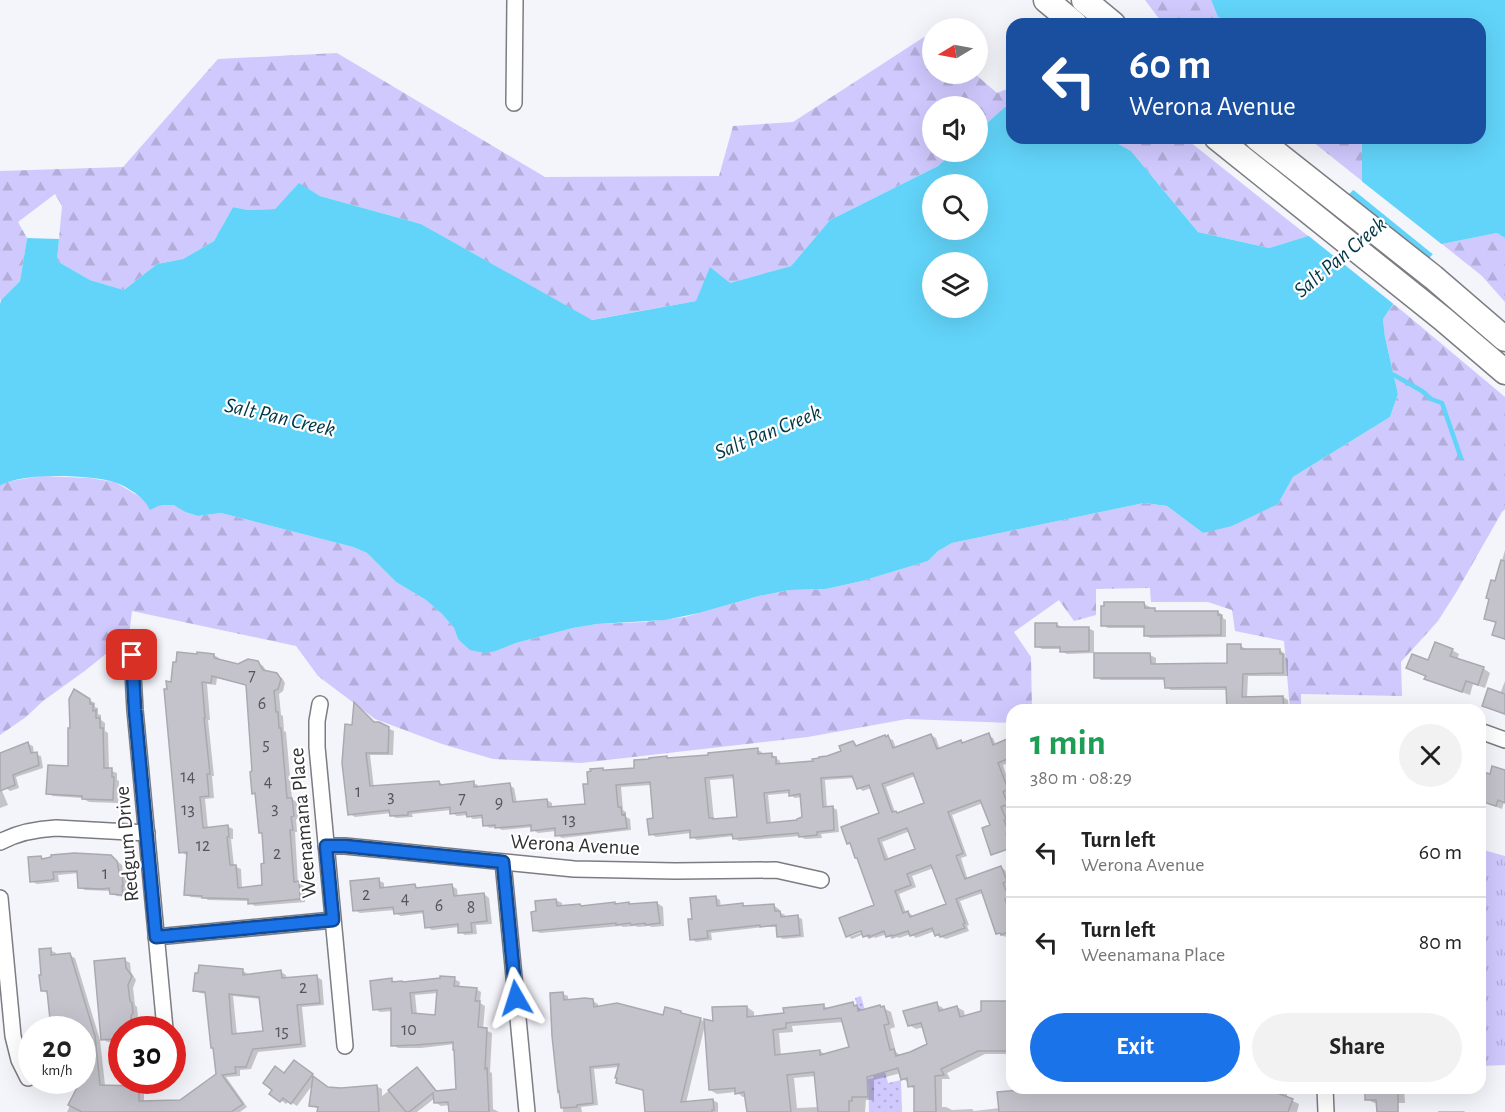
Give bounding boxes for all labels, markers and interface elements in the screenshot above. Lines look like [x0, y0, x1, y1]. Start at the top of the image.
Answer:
north arrow [922, 18, 988, 84]
map controls [922, 18, 988, 318]
icon: left [1030, 42, 1108, 120]
text: 60 m [1129, 44, 1211, 86]
text: Werona Avenue [1129, 93, 1296, 120]
button: sound [922, 96, 988, 162]
button: search [922, 174, 988, 240]
water label: Salt Pan Creek [1290, 212, 1390, 302]
button: layers [922, 252, 988, 318]
water label: Salt Pan Creek [223, 394, 337, 440]
water label: Salt Pan Creek [712, 401, 824, 463]
pin [106, 629, 157, 680]
icon: arrive [115, 638, 148, 671]
house number: 7 [248, 667, 256, 685]
house number: 6 [258, 695, 266, 713]
button: close [1399, 724, 1462, 787]
text: 1 min [1030, 725, 1106, 761]
house number: 5 [262, 736, 270, 754]
street label: Weenamana Place [286, 747, 320, 899]
house number: 14 [181, 768, 196, 786]
text: 380 m · 08:29 [1030, 768, 1132, 788]
house number: 4 [264, 773, 273, 791]
house number: 1 [355, 783, 361, 801]
street label: Redgum Drive [111, 785, 143, 903]
house number: 3 [387, 788, 395, 806]
house number: 7 [458, 790, 466, 808]
house number: 9 [495, 794, 503, 812]
house number: 3 [271, 800, 279, 818]
house number: 13 [181, 801, 195, 819]
house number: 13 [562, 811, 576, 829]
text: Turn left [1081, 829, 1155, 851]
street label: Werona Avenue [510, 831, 640, 859]
icon: left [1030, 836, 1063, 869]
house number: 12 [196, 837, 210, 855]
text: 60 m [1419, 841, 1462, 863]
house number: 2 [273, 845, 281, 863]
text: Werona Avenue [1081, 855, 1204, 875]
house number: 1 [102, 865, 108, 883]
house number: 2 [362, 886, 370, 904]
house number: 4 [401, 890, 410, 908]
house number: 6 [435, 897, 443, 915]
house number: 8 [467, 899, 475, 917]
text: Turn left [1081, 919, 1155, 941]
icon: left [1030, 926, 1063, 959]
text: 80 m [1419, 931, 1462, 953]
text: Weenamana Place [1081, 945, 1225, 965]
position arrow [484, 966, 548, 1030]
house number: 2 [299, 979, 307, 997]
button: Exit [1030, 1013, 1240, 1082]
button: Share [1252, 1013, 1462, 1082]
speed limit sign: 30 [108, 1016, 186, 1094]
house number: 10 [401, 1021, 417, 1039]
house number: 15 [275, 1023, 289, 1041]
text: 20 [42, 1033, 72, 1063]
text: km/h [42, 1063, 72, 1078]

